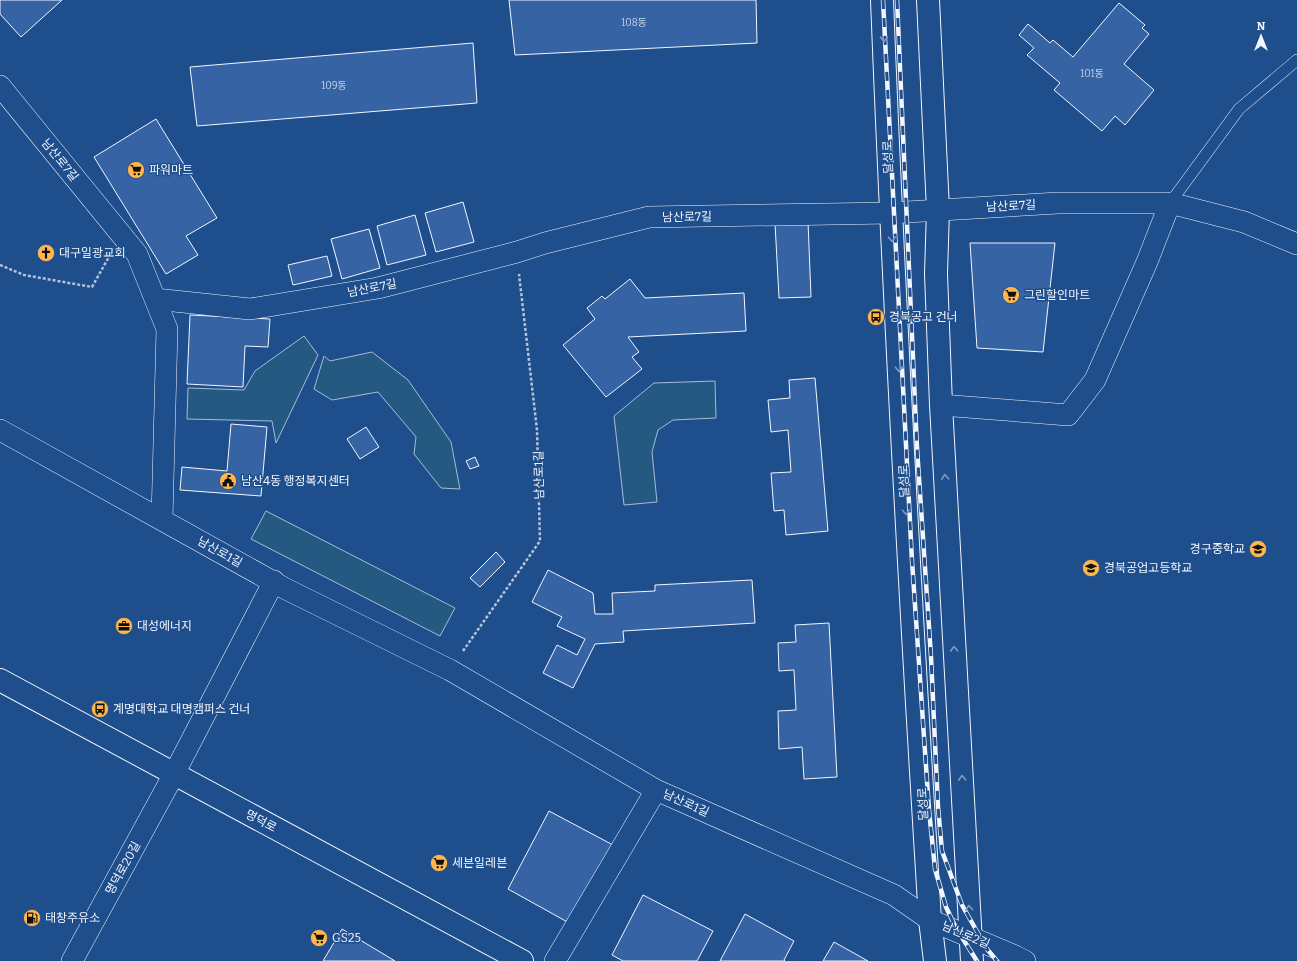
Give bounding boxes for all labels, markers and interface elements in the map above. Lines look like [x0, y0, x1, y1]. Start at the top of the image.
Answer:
north arrow [1241, 16, 1281, 56]
house number: 108동 [621, 17, 647, 29]
text: N [1257, 20, 1266, 33]
one-way arrow [879, 36, 888, 42]
house number: 101동 [1080, 68, 1104, 80]
house number: 109동 [321, 80, 347, 92]
street label: 남산로7길 [39, 136, 81, 184]
street label: 달성로 [880, 140, 896, 174]
supermarket icon: 파워마트 [126, 160, 146, 180]
place label: 파워마트 [149, 163, 193, 177]
street label: 남산로7길 [986, 198, 1036, 214]
street label: 남산로7길 [662, 210, 712, 224]
one-way arrow [887, 236, 896, 242]
church icon: 대구일광교회 [36, 243, 56, 263]
place label: 대구일광교회 [59, 246, 125, 260]
street label: 남산로7길 [346, 276, 398, 300]
supermarket icon: 그린할인마트 [1001, 285, 1021, 305]
place label: 그린할인마트 [1024, 288, 1090, 302]
bus stop icon: 경북공고 건너 [866, 307, 886, 327]
place label: 경북공고 건너 [889, 310, 958, 324]
one-way arrow [895, 366, 904, 372]
street label: 남산로1길 [532, 450, 546, 500]
street label: 달성로 [896, 464, 912, 498]
public building icon: 남산4동 행정복지센터 [218, 471, 238, 491]
place label: 남산4동 행정복지센터 [241, 474, 350, 488]
one-way arrow [940, 474, 949, 480]
one-way arrow [902, 509, 910, 515]
street label: 남산로1길 [195, 534, 245, 570]
school or university icon: 경구중학교 [1248, 539, 1268, 559]
place label: 경구중학교 [1190, 542, 1245, 556]
school or university icon: 경북공업고등학교 [1081, 558, 1101, 578]
place label: 경북공업고등학교 [1104, 561, 1192, 575]
office icon: 대성에너지 [114, 616, 134, 636]
place label: 대성에너지 [137, 619, 192, 633]
one-way arrow [950, 646, 959, 652]
bus stop icon: 계명대학교 대명캠퍼스 건너 [90, 699, 110, 719]
place label: 계명대학교 대명캠퍼스 건너 [113, 702, 250, 716]
one-way arrow [957, 775, 966, 781]
street label: 남산로1길 [661, 787, 711, 819]
street label: 달성로 [915, 787, 931, 821]
street label: 명덕로 [243, 807, 279, 835]
street label: 명덕로20길 [103, 839, 143, 897]
supermarket icon: 세븐일레븐 [429, 853, 449, 873]
place label: 세븐일레븐 [452, 856, 507, 870]
one-way arrow [965, 905, 973, 911]
fuel station icon: 태창주유소 [22, 908, 42, 928]
place label: 태창주유소 [45, 911, 100, 925]
street label: 남산로2길 [940, 919, 992, 951]
supermarket icon: GS25 [309, 928, 329, 948]
place label: GS25 [332, 931, 361, 945]

